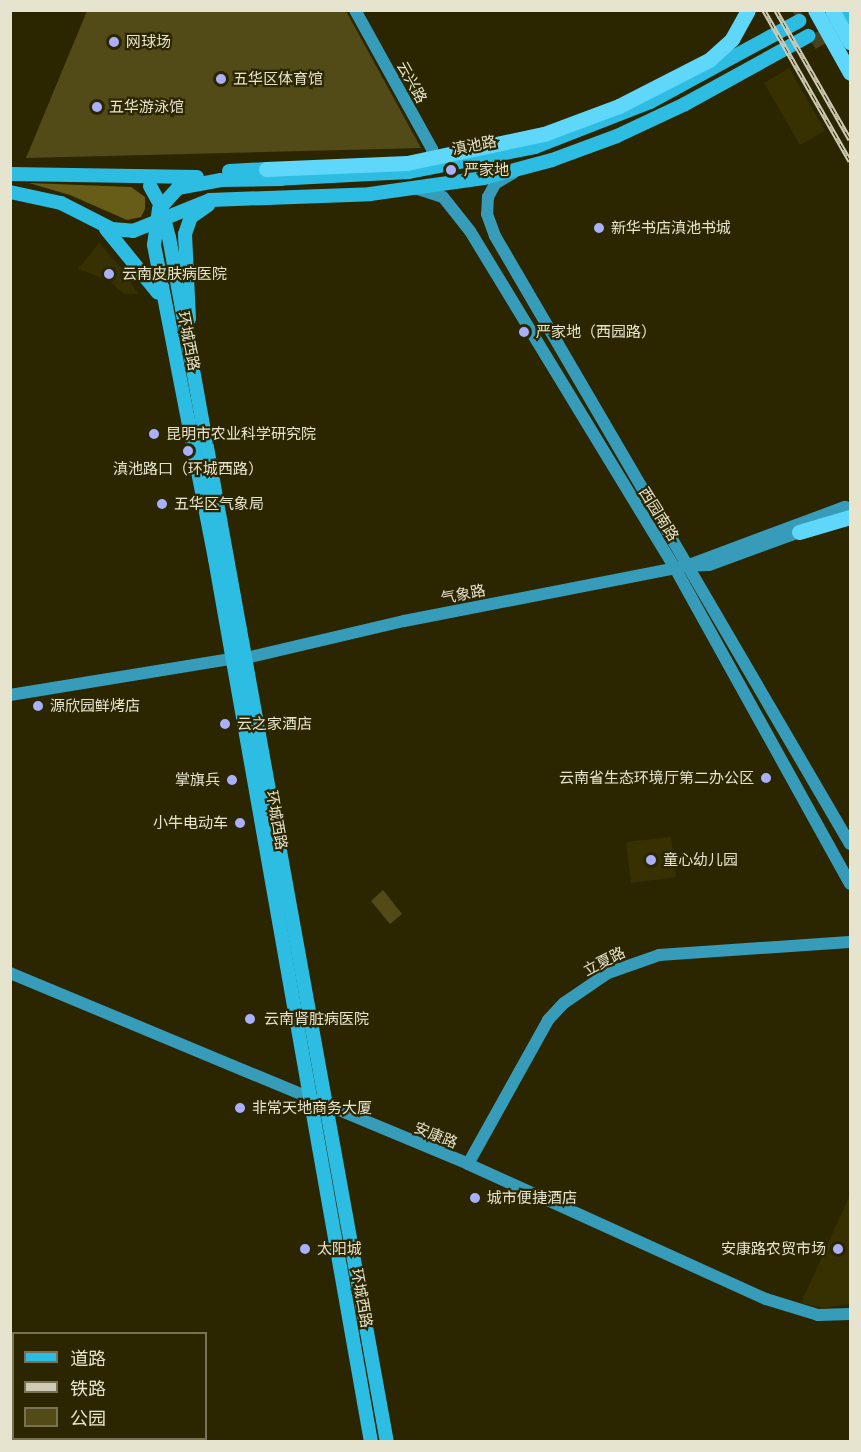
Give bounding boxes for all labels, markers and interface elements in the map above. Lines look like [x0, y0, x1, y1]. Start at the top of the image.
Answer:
place label: 网球场 [126, 33, 171, 51]
marker: 网球场 [107, 35, 121, 49]
street label: 云兴路 [393, 58, 431, 106]
place label: 五华区体育馆 [233, 70, 323, 88]
marker: 五华区体育馆 [214, 72, 228, 86]
place label: 五华游泳馆 [109, 98, 184, 116]
marker: 五华游泳馆 [90, 100, 104, 114]
street label: 滇池路 [450, 132, 498, 158]
marker: 严家地 [442, 161, 460, 179]
place label: 严家地 [464, 161, 509, 179]
place label: 新华书店滇池书城 [611, 219, 731, 237]
marker: 新华书店滇池书城 [592, 221, 606, 235]
marker: 云南皮肤病医院 [100, 265, 118, 283]
place label: 云南皮肤病医院 [122, 265, 227, 283]
street label: 环城西路 [174, 310, 204, 372]
place label: 严家地（西园路） [536, 323, 656, 341]
marker: 严家地（西园路） [517, 325, 531, 339]
place label: 昆明市农业科学研究院 [166, 425, 316, 443]
marker: 昆明市农业科学研究院 [147, 427, 161, 441]
marker: 滇池路口（环城西路） [181, 444, 195, 458]
place label: 滇池路口（环城西路） [113, 460, 263, 478]
street label: 西园南路 [635, 484, 683, 544]
place label: 五华区气象局 [174, 495, 264, 513]
marker: 五华区气象局 [155, 497, 169, 511]
street label: 气象路 [439, 581, 487, 607]
place label: 源欣园鲜烤店 [50, 697, 140, 715]
marker: 源欣园鲜烤店 [31, 699, 45, 713]
place label: 云之家酒店 [237, 715, 312, 733]
marker: 云之家酒店 [218, 717, 232, 731]
place label: 云南省生态环境厅第二办公区 [559, 769, 754, 787]
place label: 掌旗兵 [175, 771, 220, 789]
marker: 云南省生态环境厅第二办公区 [759, 771, 773, 785]
marker: 掌旗兵 [225, 773, 239, 787]
street label: 环城西路 [263, 789, 291, 851]
place label: 小牛电动车 [153, 814, 228, 832]
marker: 小牛电动车 [233, 816, 247, 830]
place label: 童心幼儿园 [663, 851, 738, 869]
marker: 童心幼儿园 [644, 853, 658, 867]
street label: 立夏路 [580, 943, 628, 979]
marker: 云南肾脏病医院 [241, 1010, 259, 1028]
place label: 云南肾脏病医院 [264, 1010, 369, 1028]
place label: 非常天地商务大厦 [252, 1099, 372, 1117]
marker: 非常天地商务大厦 [233, 1101, 247, 1115]
street label: 安康路 [412, 1118, 460, 1152]
place label: 城市便捷酒店 [487, 1189, 577, 1207]
marker: 城市便捷酒店 [468, 1191, 482, 1205]
place label: 太阳城 [317, 1240, 362, 1258]
place label: 安康路农贸市场 [721, 1240, 826, 1258]
marker: 太阳城 [298, 1242, 312, 1256]
marker: 安康路农贸市场 [831, 1242, 845, 1256]
street label: 环城西路 [348, 1267, 376, 1329]
legend [12, 1332, 207, 1440]
text: 道路 [70, 1347, 106, 1369]
text: 铁路 [70, 1377, 106, 1399]
text: 公园 [70, 1407, 106, 1429]

